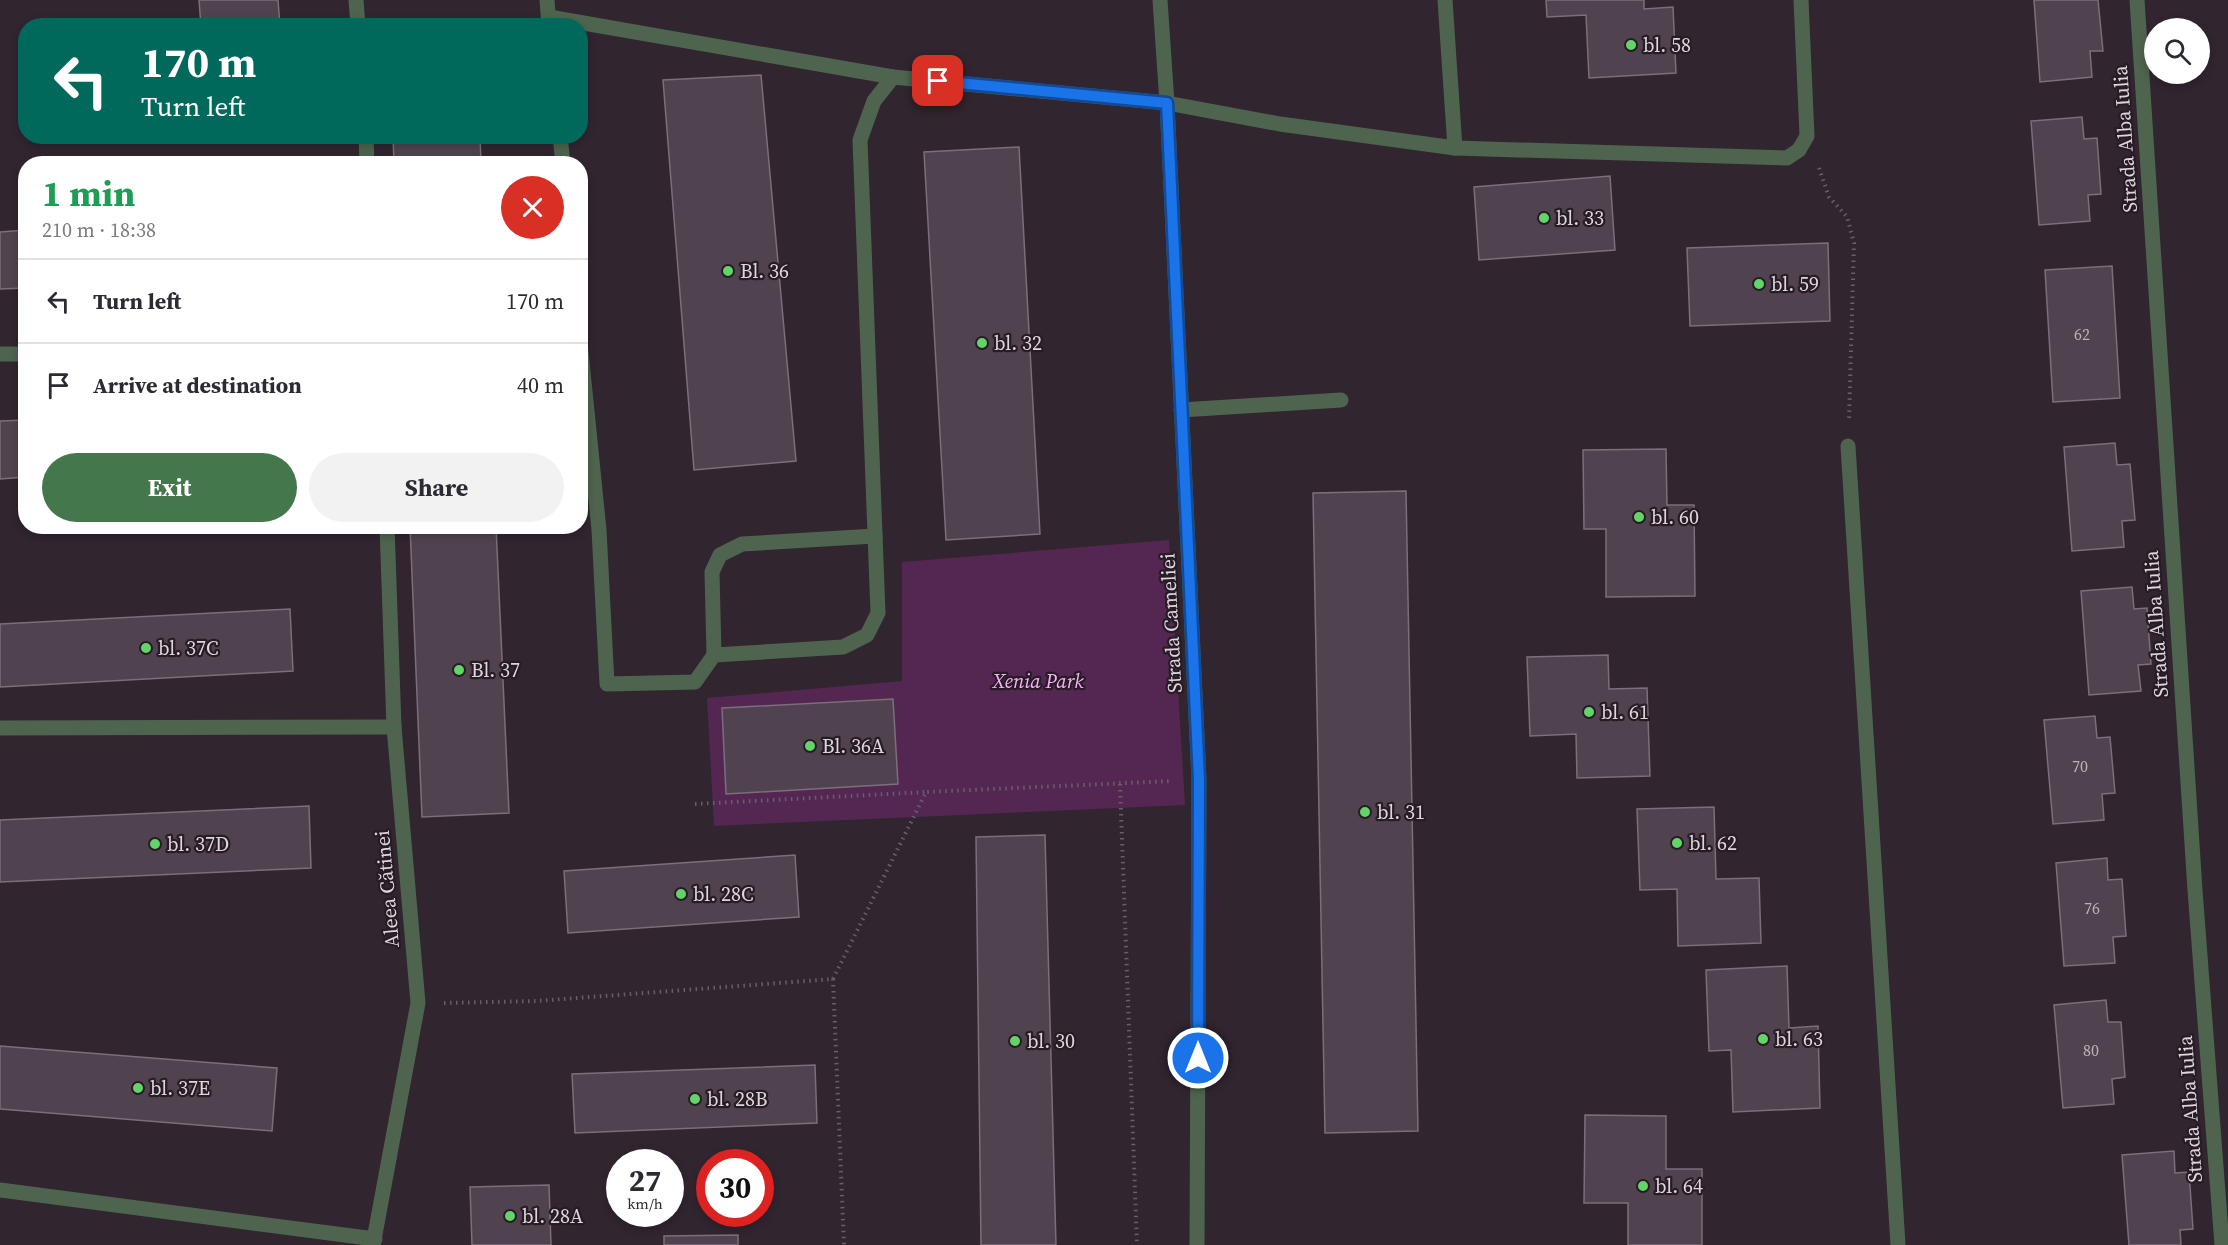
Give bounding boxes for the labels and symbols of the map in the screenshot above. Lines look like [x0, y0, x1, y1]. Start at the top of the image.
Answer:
place label: bl. 58 [1643, 31, 1691, 59]
marker: bl. 58 [1624, 38, 1638, 52]
pin [912, 55, 963, 106]
street label: Strada Alba Iulia [2106, 64, 2144, 213]
place label: bl. 33 [1556, 204, 1604, 232]
marker: bl. 33 [1537, 211, 1551, 225]
place label: Bl. 36 [740, 257, 789, 285]
marker: Bl. 36 [721, 264, 735, 278]
place label: bl. 59 [1771, 270, 1819, 298]
marker: bl. 59 [1752, 277, 1766, 291]
house number: 62 [2074, 323, 2090, 345]
place label: bl. 32 [994, 329, 1042, 357]
marker: bl. 32 [975, 336, 989, 350]
place label: bl. 60 [1651, 503, 1699, 531]
marker: bl. 60 [1632, 510, 1646, 524]
street label: Strada Alba Iulia [2137, 549, 2175, 698]
street label: Strada Cameliei [1153, 552, 1189, 694]
place label: bl. 37C [158, 634, 219, 662]
marker: bl. 37C [139, 641, 153, 655]
place label: Bl. 37 [471, 656, 520, 684]
marker: Bl. 37 [452, 663, 466, 677]
park label: Xenia Park [991, 667, 1084, 695]
place label: bl. 61 [1601, 698, 1649, 726]
marker: bl. 61 [1582, 705, 1596, 719]
place label: Bl. 36A [822, 732, 885, 760]
marker: Bl. 36A [803, 739, 817, 753]
house number: 70 [2072, 755, 2088, 777]
place label: bl. 31 [1377, 798, 1425, 826]
marker: bl. 31 [1358, 805, 1372, 819]
street label: Aleea Cătinei [368, 829, 406, 949]
place label: bl. 62 [1689, 829, 1737, 857]
place label: bl. 37D [167, 830, 229, 858]
marker: bl. 62 [1670, 836, 1684, 850]
marker: bl. 37D [148, 837, 162, 851]
place label: bl. 28C [693, 880, 754, 908]
marker: bl. 28C [674, 887, 688, 901]
house number: 76 [2084, 897, 2100, 919]
place label: bl. 63 [1775, 1025, 1823, 1053]
position arrow [1166, 1026, 1230, 1090]
place label: bl. 30 [1027, 1027, 1075, 1055]
marker: bl. 63 [1756, 1032, 1770, 1046]
marker: bl. 30 [1008, 1034, 1022, 1048]
street label: Strada Alba Iulia [2171, 1034, 2209, 1183]
house number: 80 [2083, 1039, 2099, 1061]
place label: bl. 37E [150, 1074, 210, 1102]
marker: bl. 37E [131, 1081, 145, 1095]
place label: bl. 28B [707, 1085, 768, 1113]
marker: bl. 28B [688, 1092, 702, 1106]
speed limit sign: 30 [696, 1149, 774, 1227]
place label: bl. 64 [1655, 1172, 1703, 1200]
marker: bl. 64 [1636, 1179, 1650, 1193]
place label: bl. 28A [522, 1202, 584, 1230]
marker: bl. 28A [503, 1209, 517, 1223]

